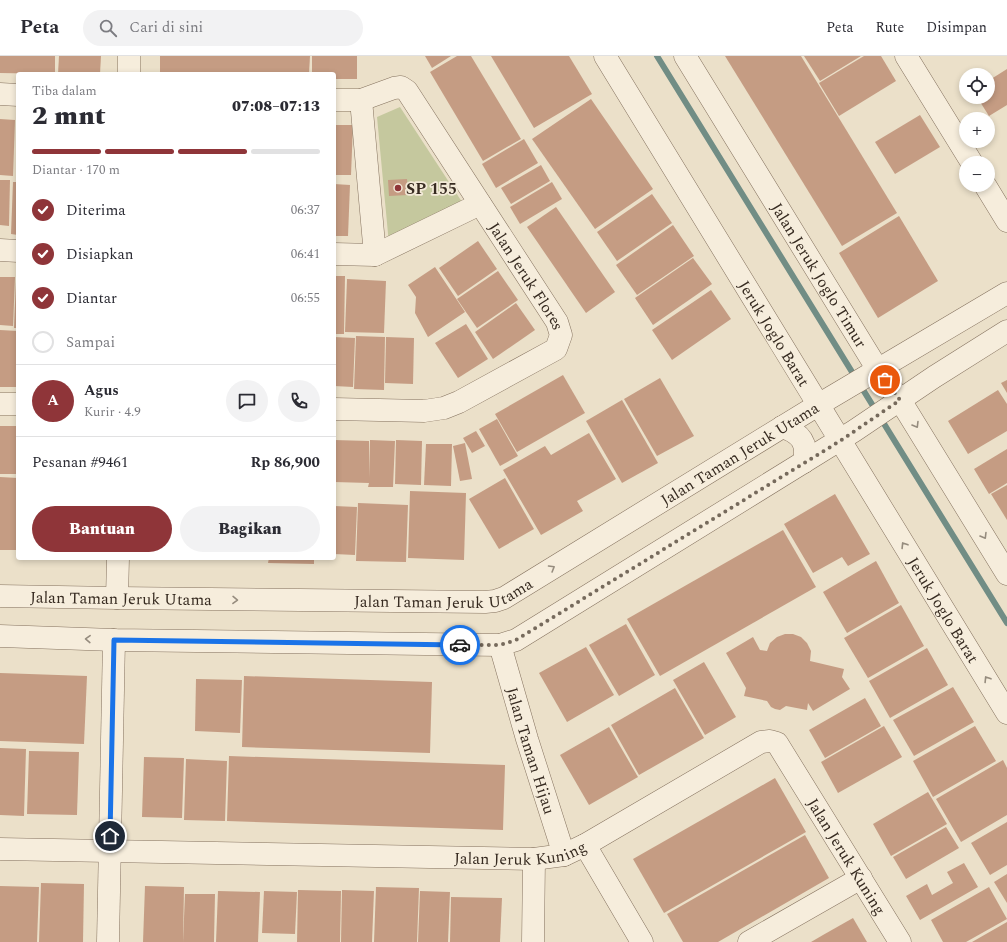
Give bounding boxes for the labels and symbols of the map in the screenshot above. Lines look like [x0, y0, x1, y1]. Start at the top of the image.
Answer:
place label: SP 155 [406, 177, 457, 201]
marker: SP 155 [393, 183, 403, 193]
street label: Jalan Jeruk Joglo Timur [765, 198, 873, 353]
street label: Jalan Jeruk Flores [482, 217, 570, 333]
street label: Jeruk Joglo Barat [732, 276, 816, 392]
pin [868, 363, 902, 397]
street label: Jalan Taman Jeruk Utama [656, 396, 824, 512]
one-way arrow [911, 421, 918, 428]
one-way arrow [979, 532, 986, 539]
one-way arrow [901, 542, 908, 549]
street label: Jeruk Joglo Barat [901, 552, 985, 668]
one-way arrow [548, 566, 555, 573]
street label: Jalan Taman Jeruk Utama [354, 572, 538, 615]
street label: Jalan Taman Jeruk Utama [30, 586, 212, 612]
one-way arrow [232, 596, 238, 604]
courier [440, 625, 480, 665]
one-way arrow [85, 635, 91, 643]
one-way arrow [984, 676, 991, 683]
street label: Jalan Taman Hijau [500, 684, 561, 817]
street label: Jalan Jeruk Kuning [801, 794, 891, 920]
pin [93, 819, 127, 853]
street label: Jalan Jeruk Kuning [454, 835, 591, 872]

